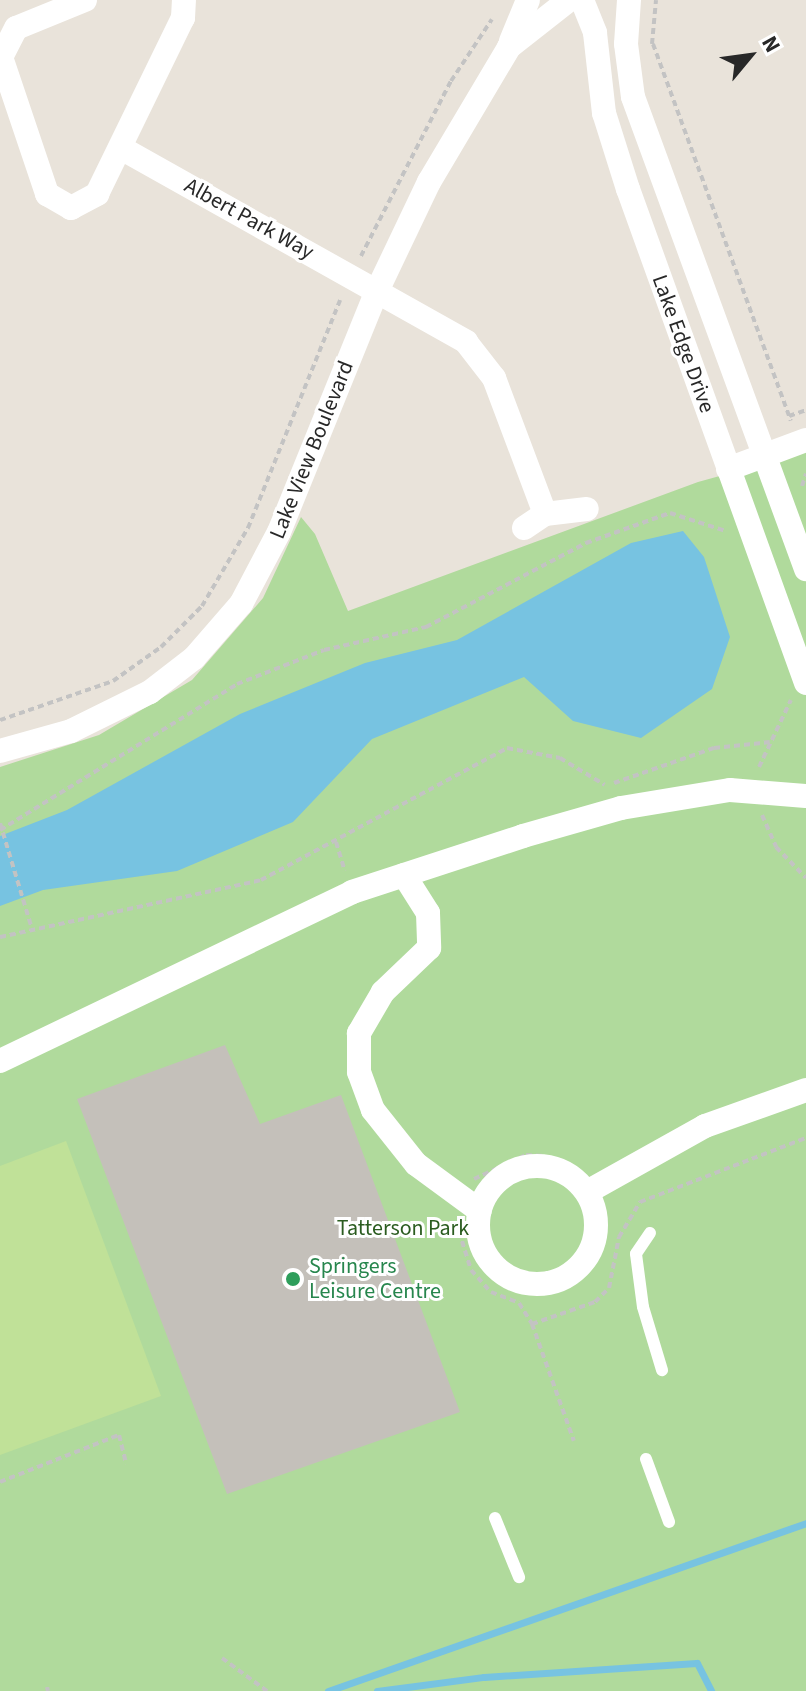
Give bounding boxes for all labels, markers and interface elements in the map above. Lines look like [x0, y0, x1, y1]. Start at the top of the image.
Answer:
north arrow [710, 16, 790, 96]
text: N [753, 30, 789, 59]
street label: Albert Park Way [180, 173, 318, 265]
street label: Lake Edge Drive [646, 271, 720, 417]
street label: Lake View Boulevard [264, 357, 360, 543]
park label: Tatterson Park [337, 1216, 469, 1242]
place label: Springers Leisure Centre [309, 1253, 441, 1304]
marker: Springers Leisure Centre [284, 1270, 302, 1288]

